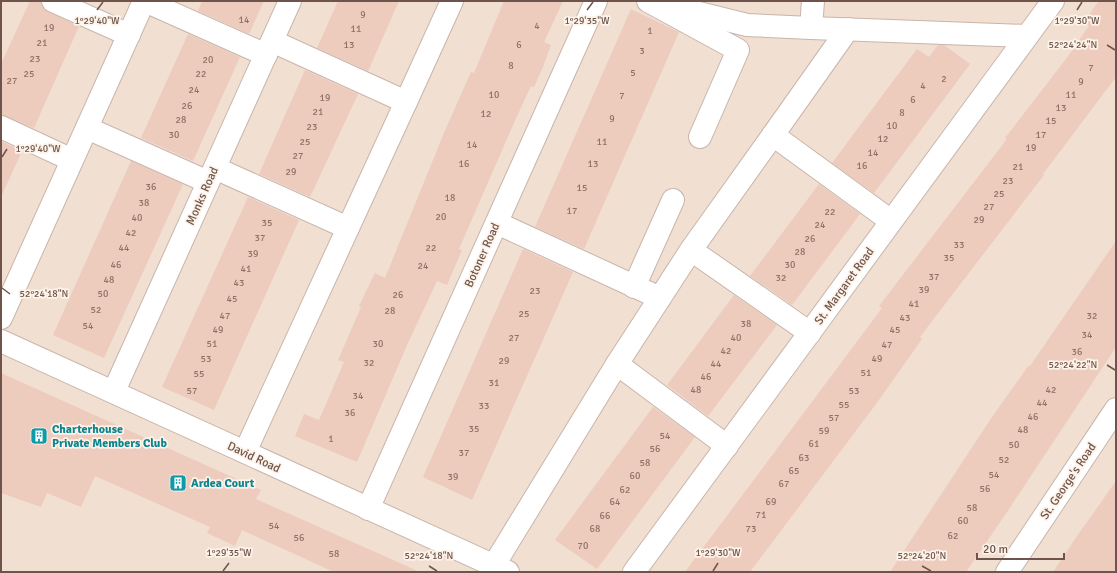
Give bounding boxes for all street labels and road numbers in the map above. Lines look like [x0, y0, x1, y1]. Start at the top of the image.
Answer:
street label: Monks Road [183, 165, 222, 228]
street label: Botoner Road [462, 221, 503, 290]
street label: St. Margaret Road [811, 245, 877, 328]
street label: David Road [225, 439, 283, 476]
street label: St. George's Road [1037, 440, 1100, 522]

